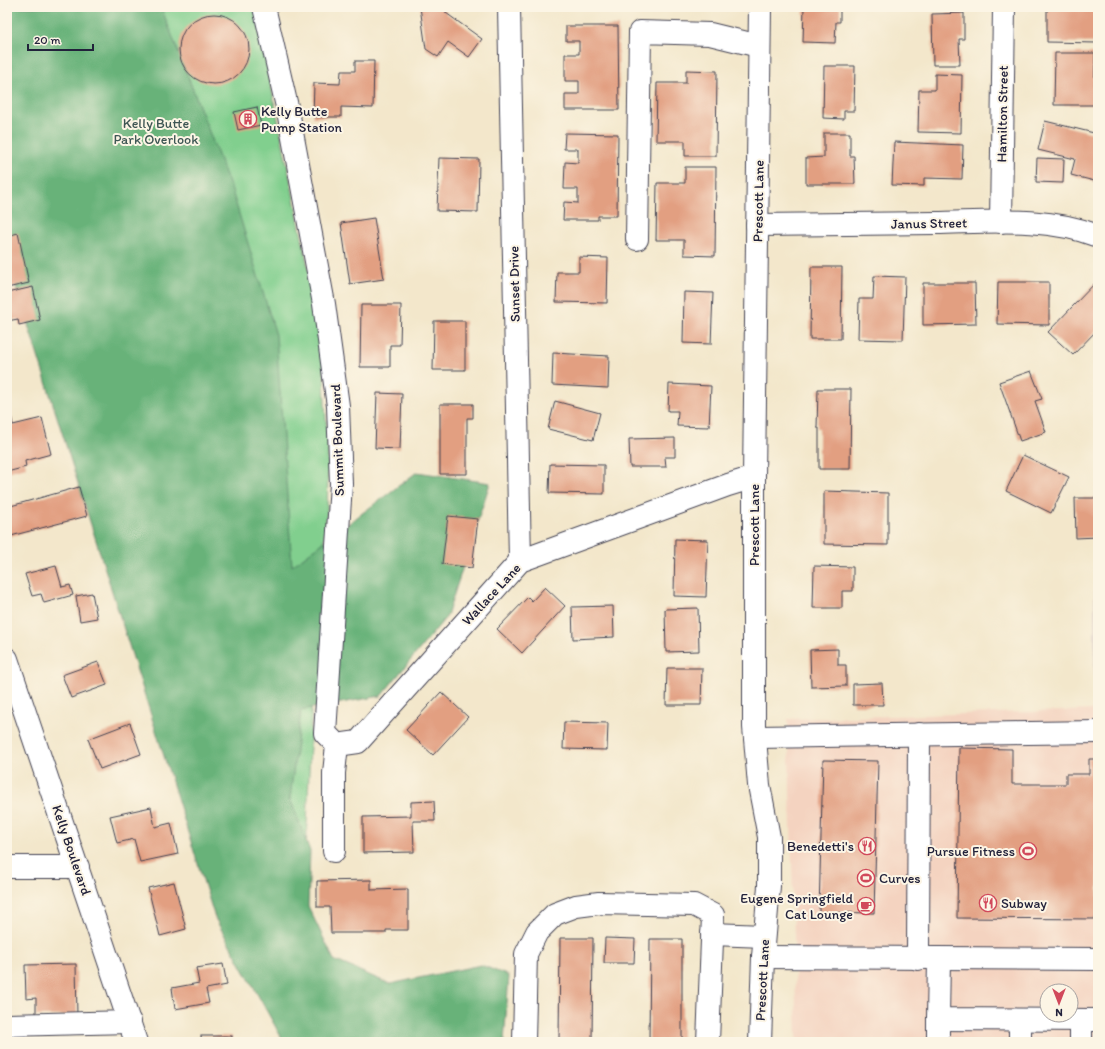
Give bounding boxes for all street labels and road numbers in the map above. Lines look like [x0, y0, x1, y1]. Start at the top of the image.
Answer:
street label: Hamilton Street [993, 65, 1012, 163]
street label: Prescott Lane [749, 159, 768, 242]
street label: Janus Street [891, 214, 967, 233]
street label: Sunset Drive [505, 245, 524, 322]
street label: Summit Boulevard [327, 383, 348, 496]
street label: Prescott Lane [746, 484, 763, 566]
street label: Wallace Lane [458, 559, 525, 629]
street label: Kelly Boulevard [48, 803, 95, 898]
street label: Prescott Lane [752, 938, 773, 1022]

